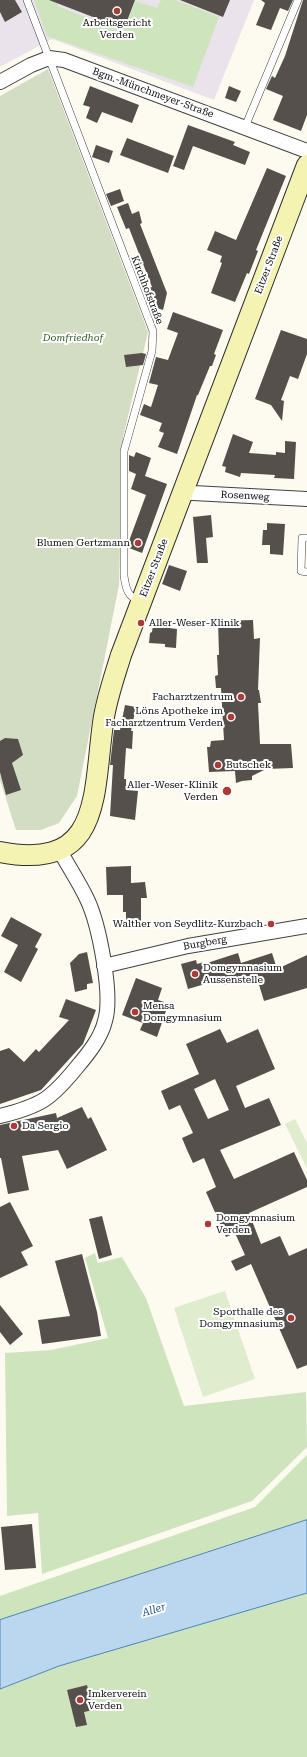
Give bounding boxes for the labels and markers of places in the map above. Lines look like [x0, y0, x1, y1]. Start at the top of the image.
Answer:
marker: Arbeitsgericht Verden [112, 6, 122, 16]
place label: Arbeitsgericht Verden [83, 17, 151, 40]
place label: Blumen Gertzmann [37, 537, 130, 549]
marker: Blumen Gertzmann [133, 538, 143, 548]
place label: Aller-Weser-Klinik [149, 617, 240, 629]
marker: Aller-Weser-Klinik [136, 618, 146, 628]
place label: Facharztzentrum [152, 691, 233, 703]
marker: Facharztzentrum [236, 692, 246, 702]
place label: Löns Apotheke im Facharztzentrum Verden [105, 705, 223, 728]
marker: Löns Apotheke im Facharztzentrum Verden [226, 712, 236, 722]
place label: Butschek [226, 759, 271, 771]
marker: Butschek [213, 760, 223, 770]
place label: Aller-Weser-Klinik Verden [127, 779, 218, 802]
marker: Aller-Weser-Klinik Verden [221, 785, 233, 797]
place label: Walther von Seydlitz-Kurzbach [113, 918, 263, 930]
marker: Walther von Seydlitz-Kurzbach [266, 919, 276, 929]
place label: Domgymnasium Aussenstelle [203, 962, 282, 986]
marker: Domgymnasium Aussenstelle [190, 969, 200, 979]
place label: Mensa Domgymnasium [143, 1000, 222, 1024]
marker: Mensa Domgymnasium [130, 1007, 140, 1017]
place label: Da Sergio [22, 1120, 69, 1132]
marker: Da Sergio [9, 1121, 19, 1131]
place label: Domgymnasium Verden [216, 1212, 295, 1236]
marker: Domgymnasium Verden [203, 1219, 213, 1229]
place label: Sporthalle des Domgymnasiums [199, 1306, 283, 1330]
marker: Sporthalle des Domgymnasiums [286, 1313, 296, 1323]
place label: Imkerverein Verden [88, 1688, 147, 1712]
marker: Imkerverein Verden [75, 1695, 85, 1705]

